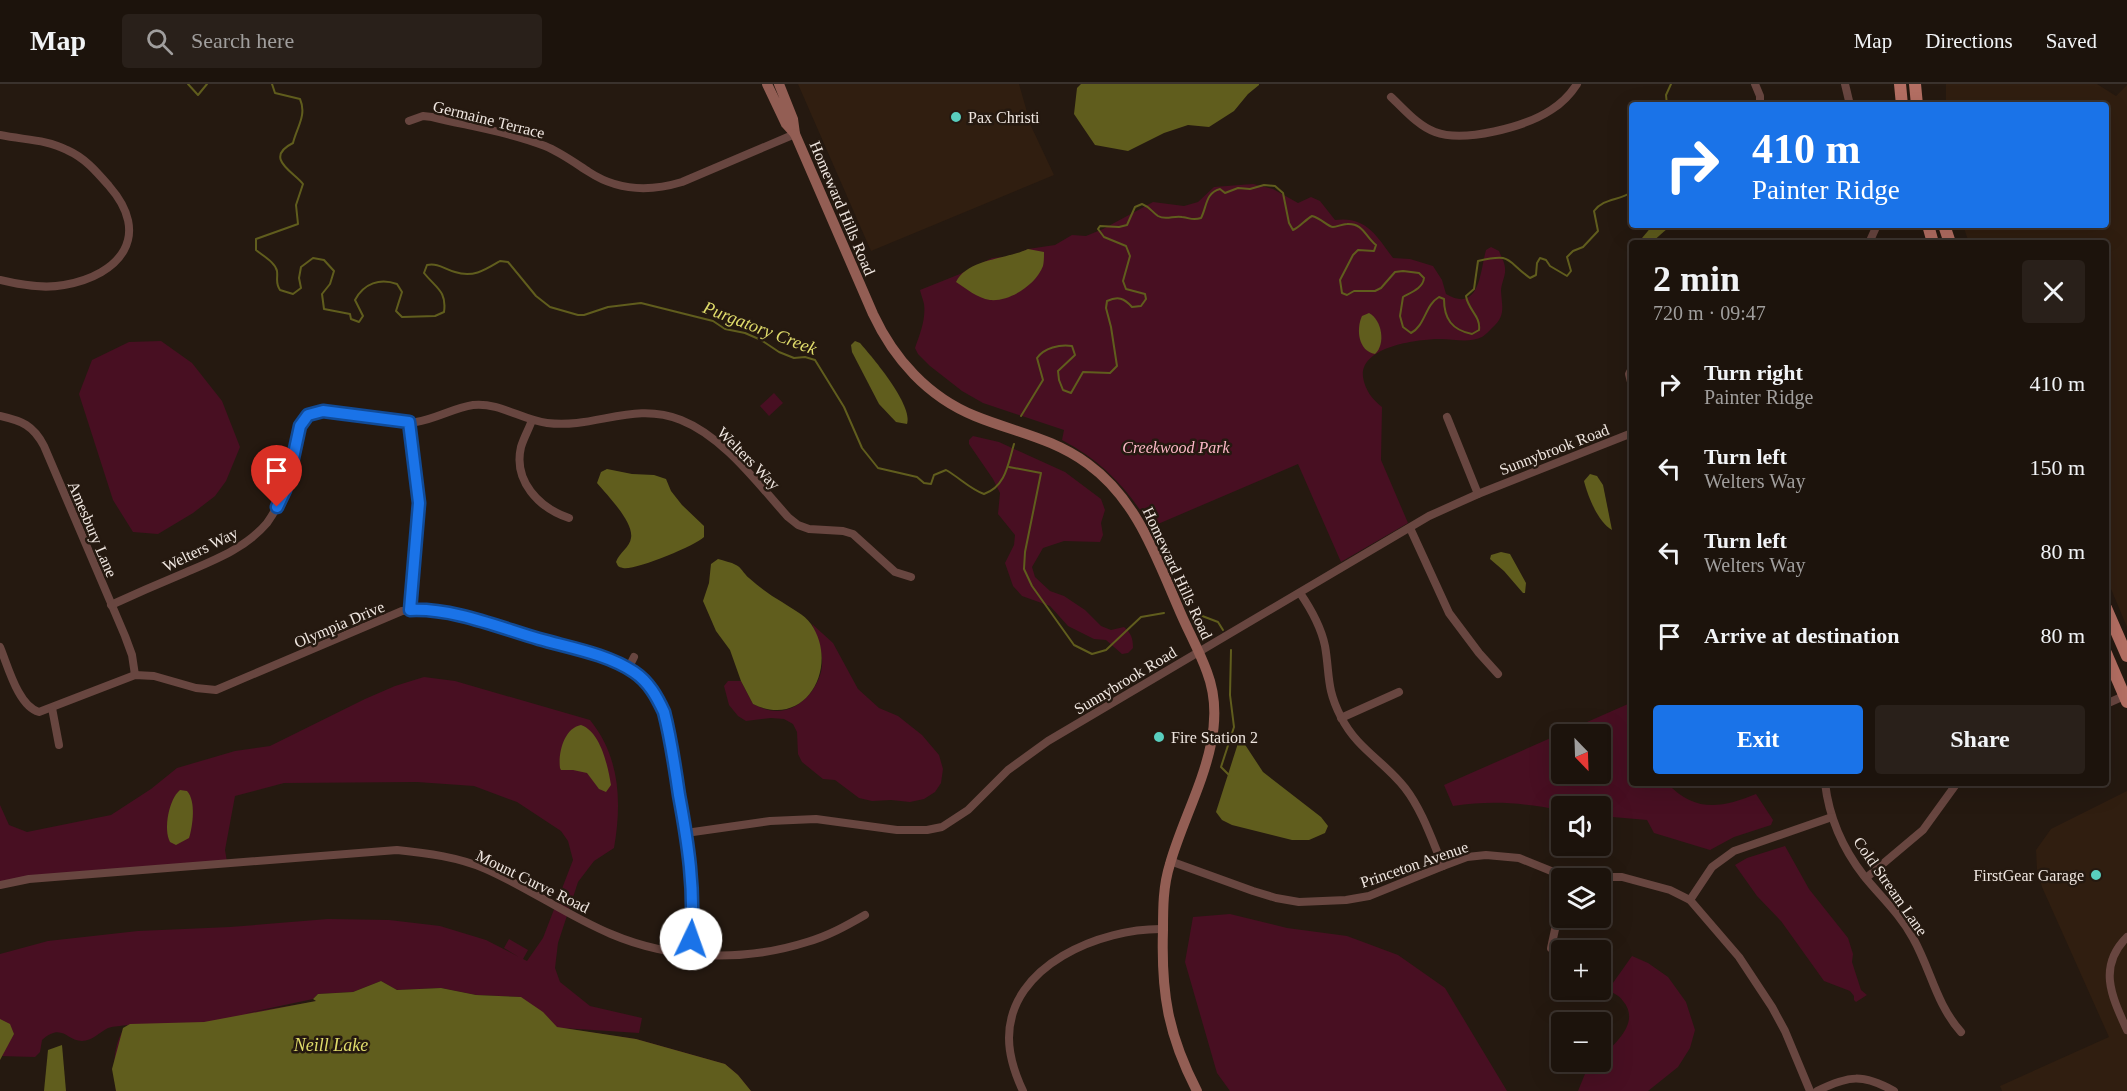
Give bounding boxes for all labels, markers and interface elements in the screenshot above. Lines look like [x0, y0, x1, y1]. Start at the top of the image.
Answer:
search box [122, 14, 542, 68]
text: Map [30, 25, 86, 56]
icon: search [143, 25, 176, 58]
text: Search here [191, 28, 294, 53]
text: Map [1854, 29, 1892, 53]
text: Directions [1925, 29, 2013, 53]
text: Saved [2046, 29, 2097, 53]
street label: Germaine Terrace [431, 97, 546, 142]
place label: Pax Christi [968, 109, 1040, 126]
marker: Pax Christi [949, 110, 963, 124]
icon: right [1653, 126, 1731, 204]
text: 410 m [1752, 126, 1861, 172]
street label: Homeward Hills Road [807, 139, 878, 278]
text: Painter Ridge [1752, 175, 1900, 205]
text: 2 min [1653, 259, 1740, 299]
button: close [2022, 260, 2085, 323]
water label: Purgatory Creek [699, 297, 821, 359]
text: 720 m · 09:47 [1653, 302, 1766, 324]
text: Turn right [1704, 360, 1803, 385]
icon: right [1653, 368, 1686, 401]
text: 410 m [2029, 371, 2085, 396]
text: Painter Ridge [1704, 386, 1813, 408]
street label: Sunnybrook Road [1497, 421, 1612, 479]
street label: Welters Way [713, 424, 783, 494]
park label: Creekwood Park [1122, 439, 1231, 456]
text: Turn left [1704, 444, 1787, 469]
pin [251, 445, 302, 507]
icon: left [1653, 452, 1686, 485]
icon: arrive [260, 454, 293, 487]
text: 150 m [2029, 455, 2085, 480]
text: Welters Way [1704, 470, 1805, 492]
street label: Amesbury Lane [64, 479, 120, 580]
street label: Homeward Hills Road [1139, 504, 1216, 642]
street label: Welters Way [160, 524, 241, 576]
text: Turn left [1704, 528, 1787, 553]
icon: left [1653, 536, 1686, 569]
text: 80 m [2040, 539, 2085, 564]
text: Welters Way [1704, 554, 1805, 576]
street label: Olympia Drive [291, 598, 387, 652]
icon: arrive [1653, 620, 1686, 653]
text: Arrive at destination [1704, 623, 1900, 648]
text: 80 m [2040, 623, 2085, 648]
street label: Sunnybrook Road [1071, 643, 1180, 718]
button: Exit [1653, 705, 1863, 774]
button: Share [1875, 705, 2085, 774]
north arrow [1551, 724, 1611, 784]
map controls [1551, 724, 1611, 1072]
place label: Fire Station 2 [1171, 729, 1258, 746]
marker: Fire Station 2 [1152, 730, 1166, 744]
button: sound [1551, 796, 1611, 856]
street label: Cold Stream Lane [1850, 834, 1931, 939]
street label: Princeton Avenue [1358, 838, 1470, 891]
street label: Mount Curve Road [474, 847, 592, 916]
place label: FirstGear Garage [1973, 867, 2084, 885]
button: layers [1551, 868, 1611, 928]
marker: FirstGear Garage [2089, 868, 2103, 882]
position arrow [659, 907, 723, 971]
button: + [1551, 940, 1611, 1000]
button: − [1551, 1012, 1611, 1072]
water label: Neill Lake [293, 1035, 368, 1055]

